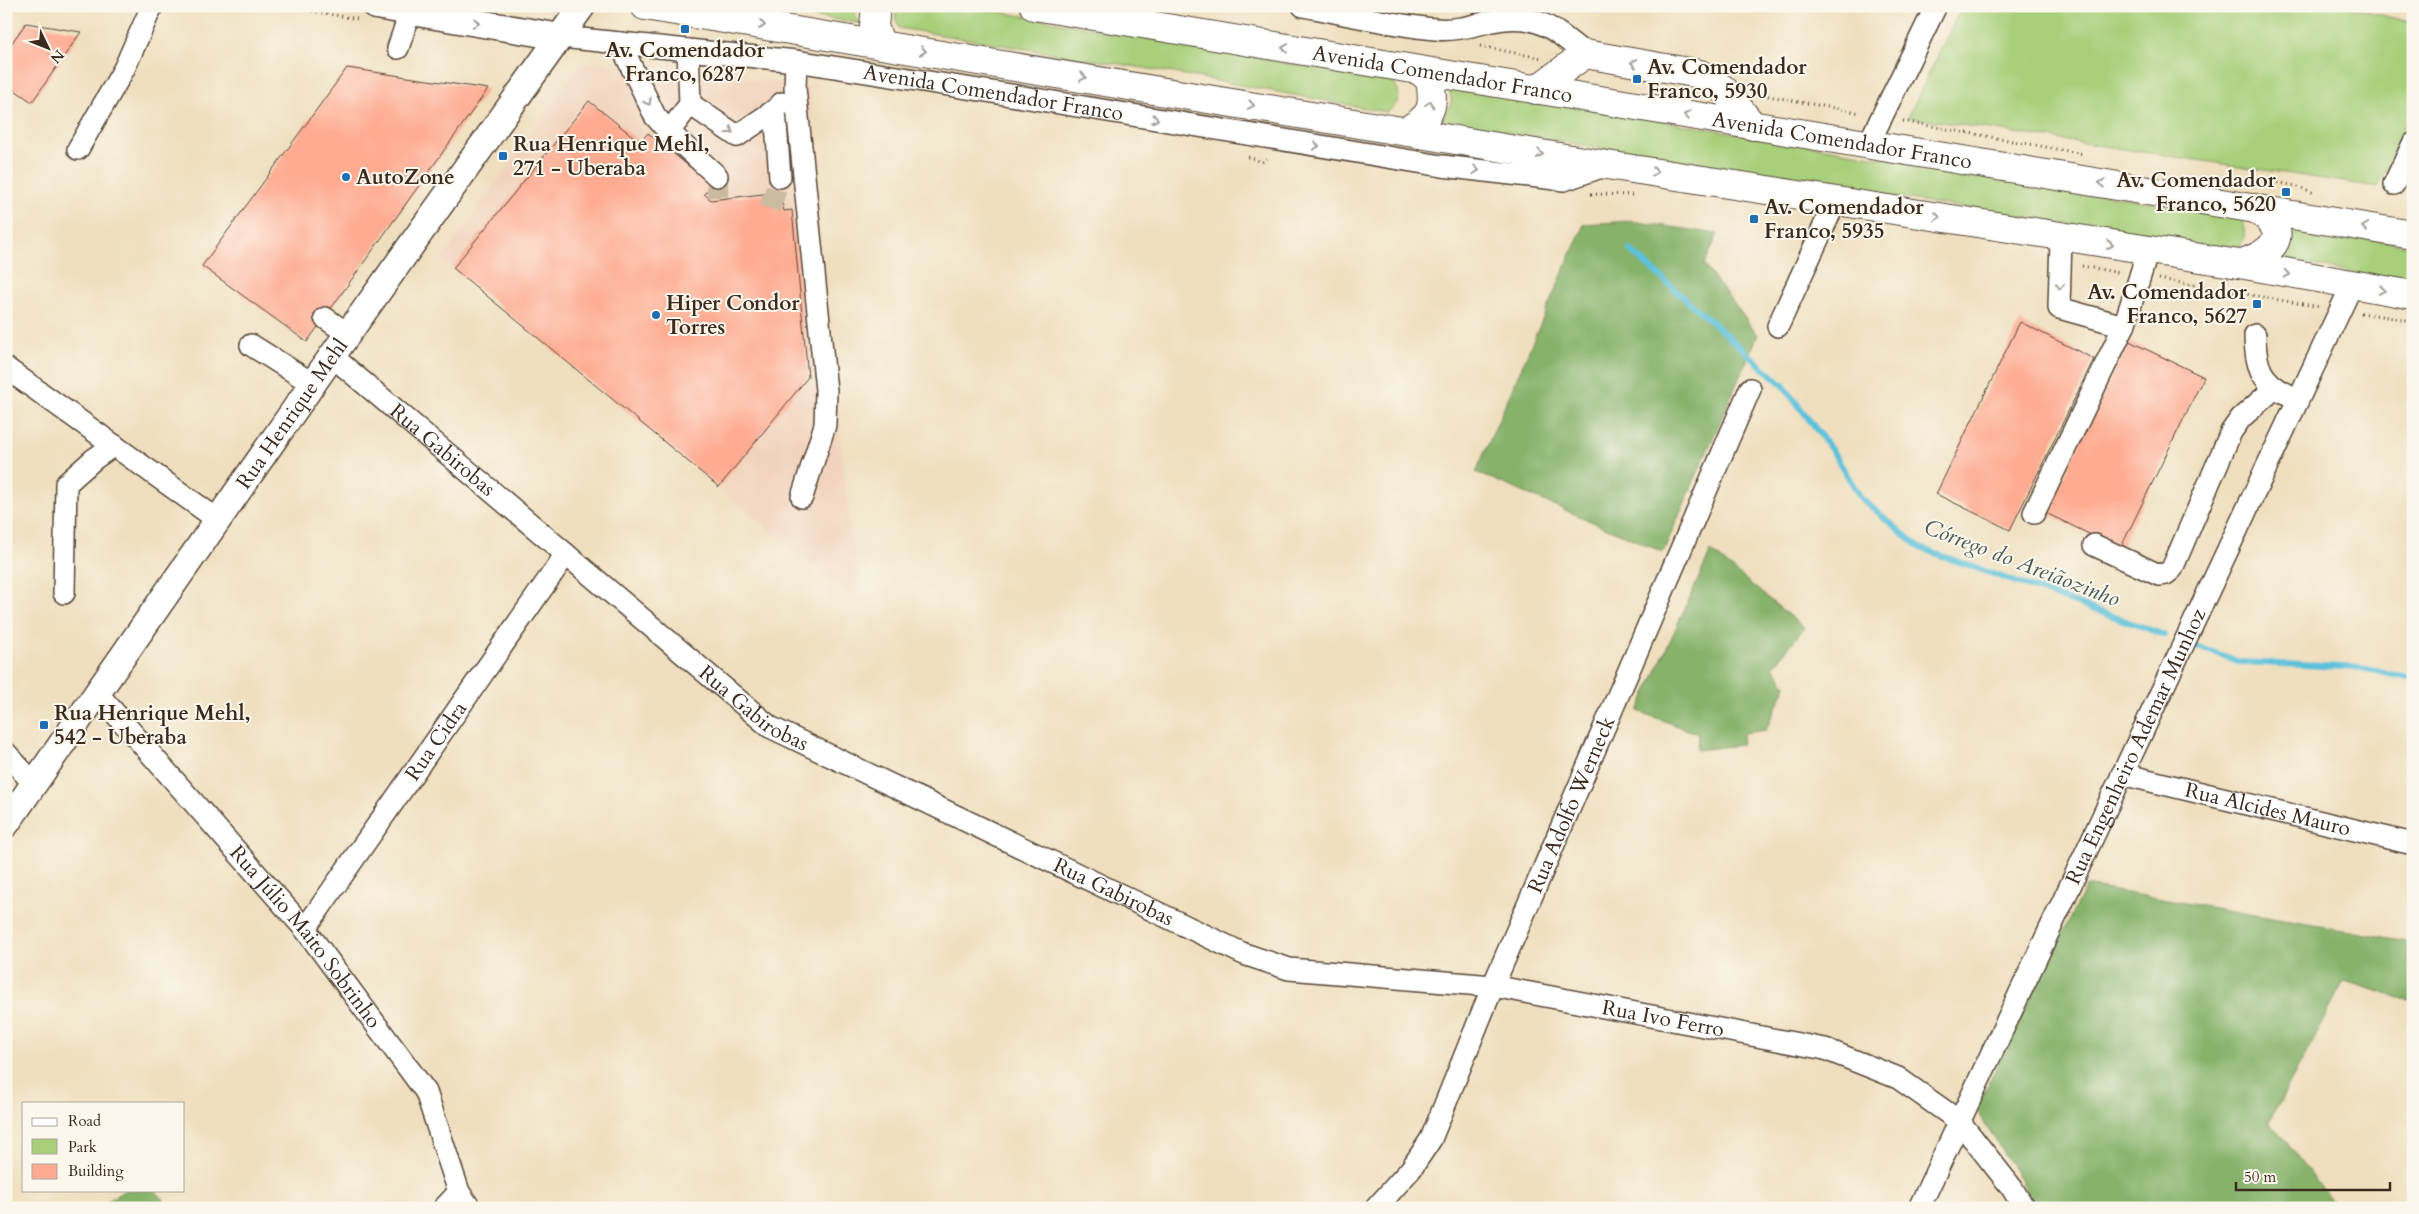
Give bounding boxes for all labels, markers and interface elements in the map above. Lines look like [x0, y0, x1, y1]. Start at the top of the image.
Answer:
one-way arrow [471, 18, 480, 28]
one-way arrow [758, 20, 766, 30]
north arrow [22, 22, 72, 72]
marker: Av. Comendador Franco, 6287 [679, 23, 691, 35]
place label: Av. Comendador Franco, 6287 [605, 36, 765, 89]
street label: Avenida Comendador Franco [1310, 38, 1575, 110]
one-way arrow [1281, 44, 1290, 54]
text: N [46, 46, 68, 67]
one-way arrow [918, 46, 927, 56]
place label: Av. Comendador Franco, 5930 [1647, 53, 1807, 106]
street label: Avenida Comendador Franco [861, 57, 1126, 128]
one-way arrow [1630, 58, 1639, 68]
one-way arrow [1079, 72, 1087, 82]
marker: Av. Comendador Franco, 5930 [1631, 73, 1643, 85]
one-way arrow [642, 97, 652, 106]
one-way arrow [1247, 100, 1255, 110]
one-way arrow [1425, 100, 1435, 109]
street label: Avenida Comendador Franco [1710, 104, 1974, 176]
one-way arrow [1683, 110, 1692, 120]
one-way arrow [1152, 113, 1160, 124]
one-way arrow [724, 125, 734, 134]
place label: Rua Henrique Mehl, 271 - Uberaba [513, 130, 710, 183]
one-way arrow [1312, 140, 1320, 151]
one-way arrow [1536, 148, 1545, 158]
marker: Rua Henrique Mehl, 271 - Uberaba [497, 150, 509, 162]
place label: AutoZone [356, 163, 455, 192]
one-way arrow [1473, 164, 1481, 175]
place label: Av. Comendador Franco, 5620 [2116, 166, 2277, 219]
one-way arrow [1651, 167, 1660, 177]
marker: AutoZone [340, 171, 352, 183]
one-way arrow [2098, 179, 2106, 189]
marker: Av. Comendador Franco, 5620 [2280, 186, 2292, 198]
place label: Av. Comendador Franco, 5935 [1764, 193, 1924, 246]
one-way arrow [1933, 211, 1941, 222]
marker: Av. Comendador Franco, 5935 [1748, 213, 1760, 225]
one-way arrow [2360, 222, 2368, 233]
one-way arrow [2106, 239, 2114, 250]
one-way arrow [2282, 268, 2291, 278]
place label: Av. Comendador Franco, 5627 [2087, 278, 2248, 331]
one-way arrow [2054, 282, 2065, 290]
one-way arrow [2378, 285, 2387, 295]
place label: Hiper Condor Torres [666, 289, 800, 342]
marker: Av. Comendador Franco, 5627 [2251, 298, 2263, 310]
marker: Hiper Condor Torres [650, 309, 662, 321]
street label: Rua Henrique Mehl [229, 333, 355, 495]
street label: Rua Gabirobas [384, 397, 502, 503]
water label: Córrego do Areiãozinho [1920, 512, 2124, 614]
street label: Rua Engenheiro Ademar Munhoz [2058, 603, 2213, 889]
street label: Rua Gabirobas [693, 658, 813, 758]
street label: Rua Cidra [398, 696, 474, 787]
place label: Rua Henrique Mehl, 542 - Uberaba [54, 699, 251, 752]
street label: Rua Adolfo Werneck [1520, 711, 1622, 898]
marker: Rua Henrique Mehl, 542 - Uberaba [38, 719, 50, 731]
street label: Rua Alcides Mauro [2182, 775, 2354, 843]
street label: Rua Júlio Maito Sobrinho [223, 839, 388, 1034]
street label: Rua Gabirobas [1049, 850, 1179, 933]
street label: Rua Ivo Ferro [1600, 993, 1727, 1044]
legend [22, 1102, 185, 1192]
text: Road [68, 1111, 101, 1131]
text: Park [68, 1137, 97, 1157]
scale bar [2236, 1159, 2390, 1191]
text: Building [68, 1161, 124, 1181]
text: 50 m [2244, 1167, 2276, 1187]

